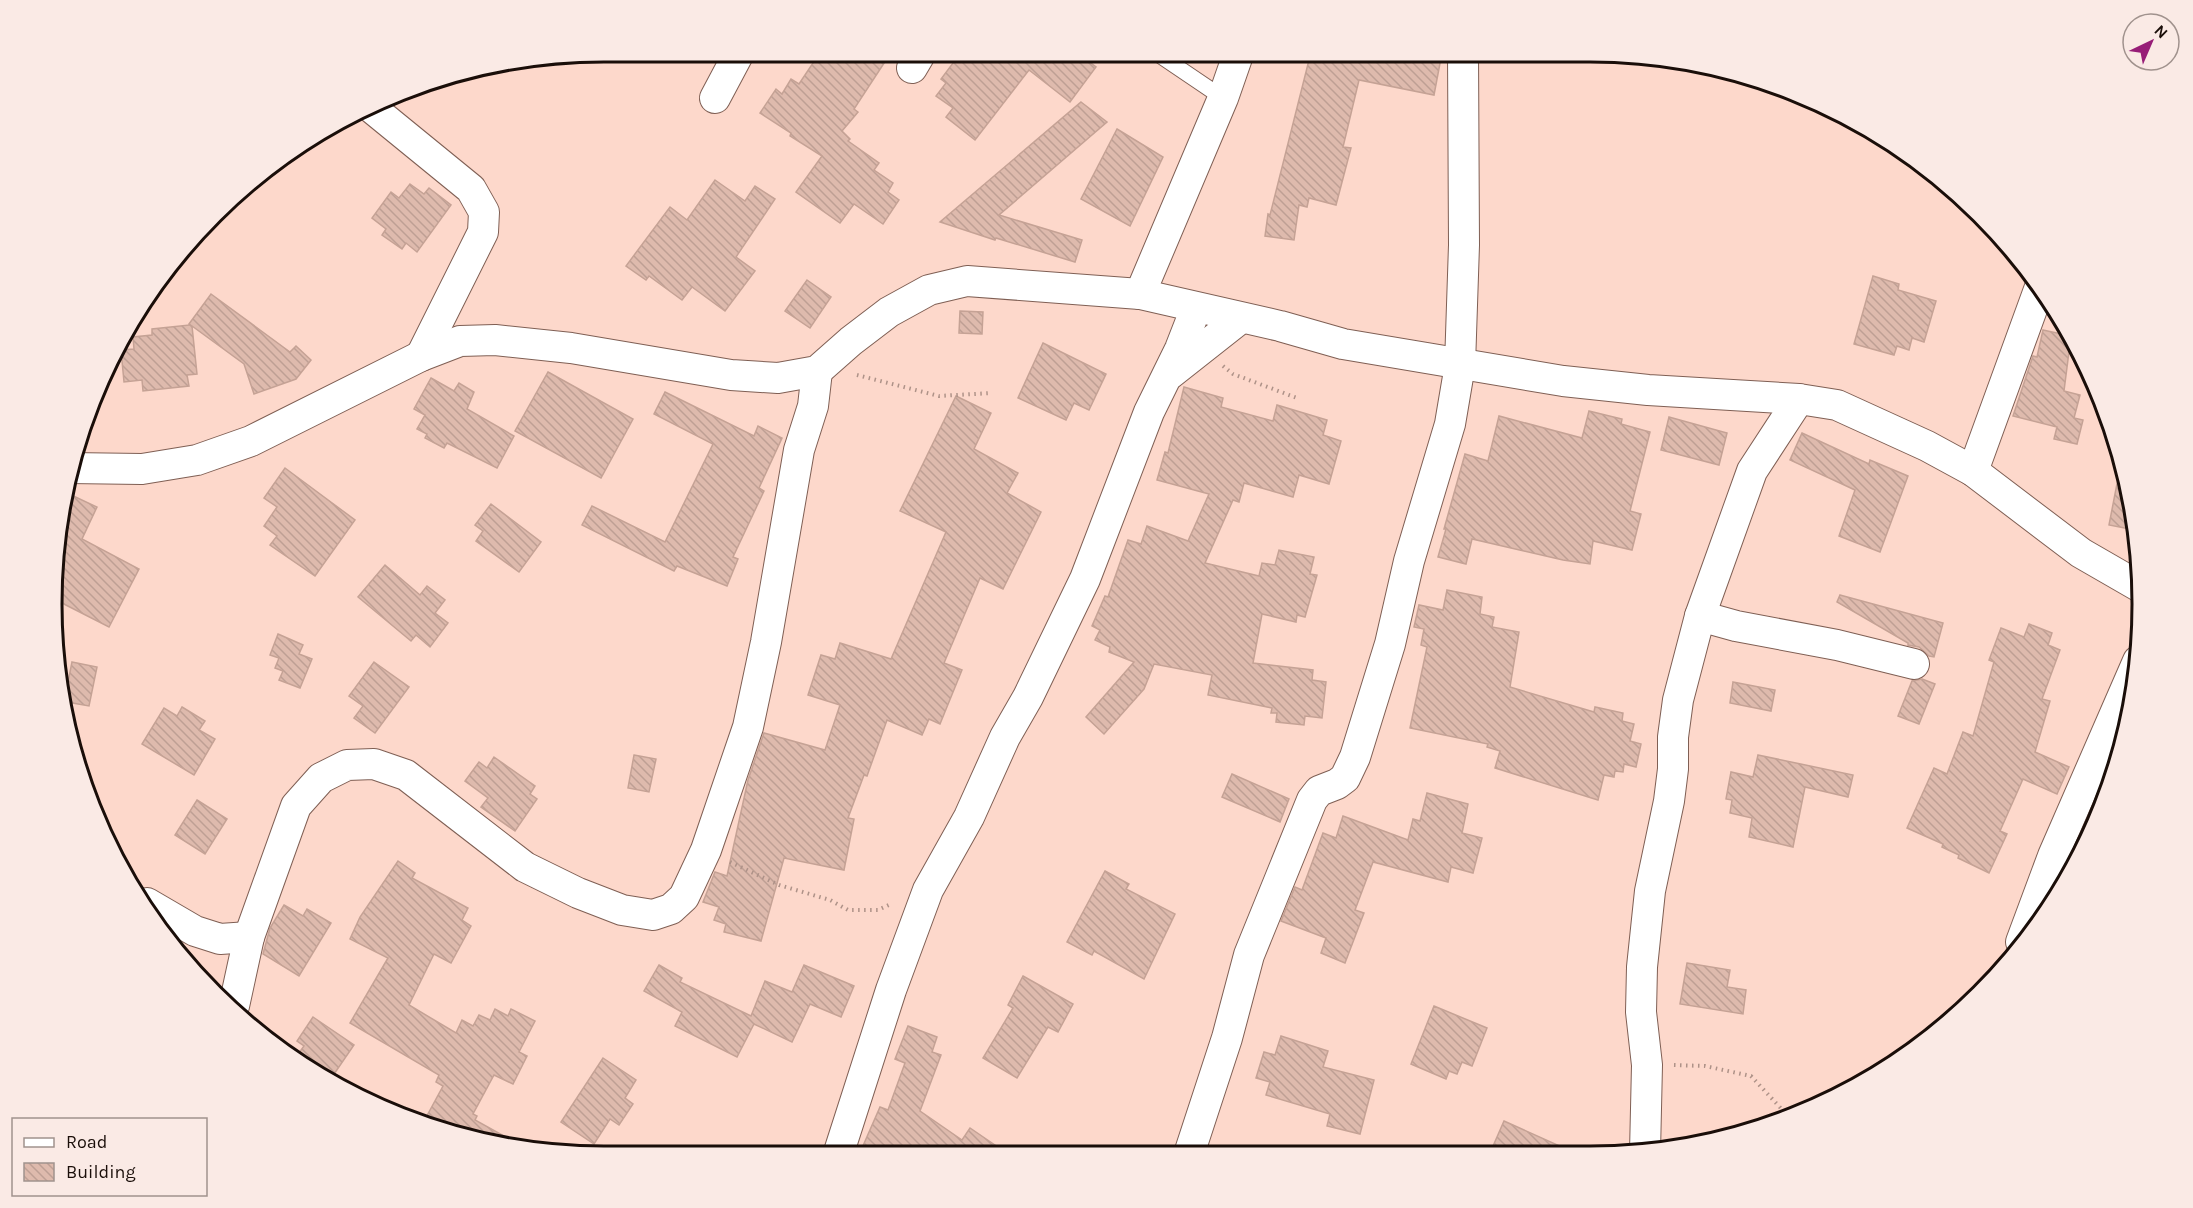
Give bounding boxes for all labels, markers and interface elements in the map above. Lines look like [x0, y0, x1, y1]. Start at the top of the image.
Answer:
north arrow [2121, 12, 2181, 72]
text: N [2150, 21, 2172, 42]
legend [12, 1118, 207, 1196]
text: Road [66, 1131, 107, 1153]
text: Building [66, 1161, 136, 1183]

